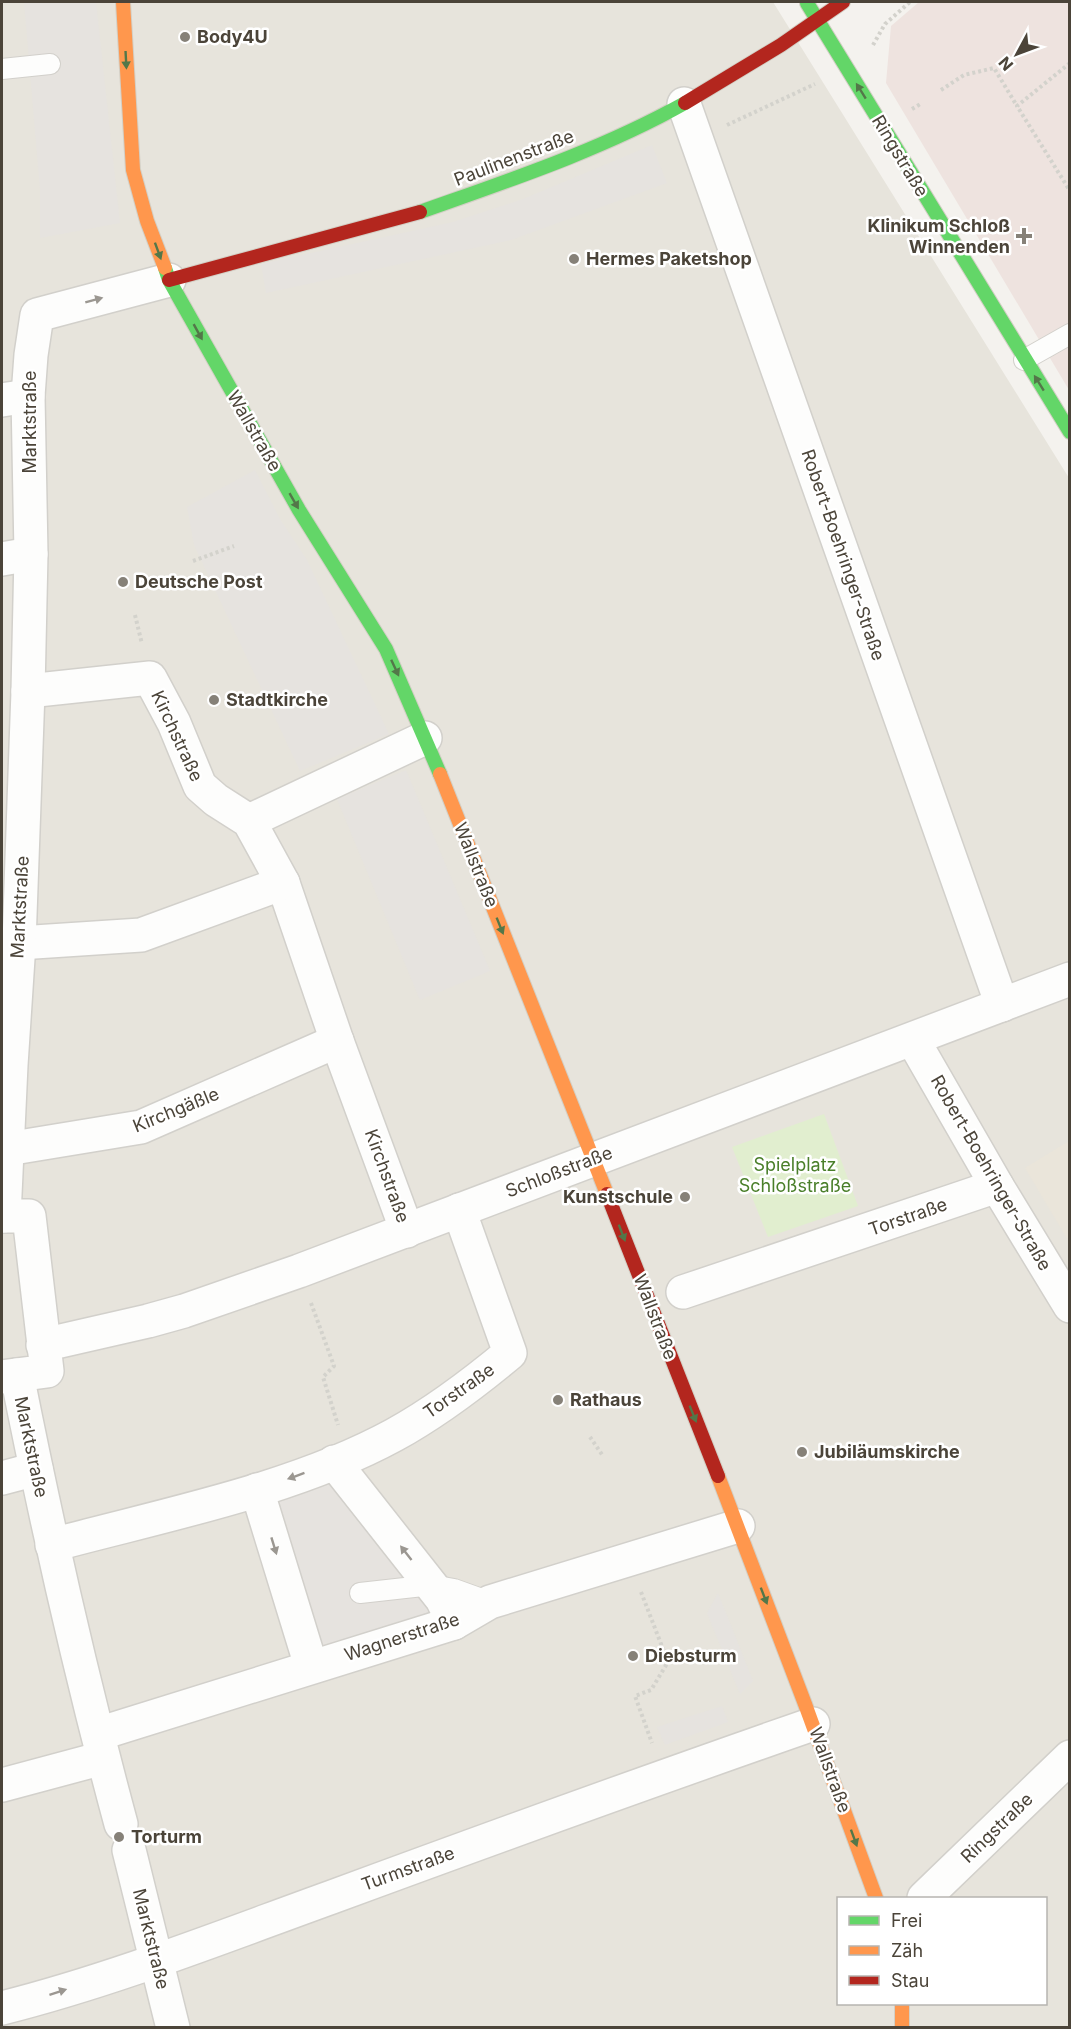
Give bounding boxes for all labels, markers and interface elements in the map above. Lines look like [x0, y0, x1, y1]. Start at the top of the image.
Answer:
north arrow [987, 24, 1047, 84]
place label: Body4U [197, 26, 268, 47]
marker: Body4U [178, 30, 192, 44]
one-way arrow [121, 50, 131, 69]
text: N [994, 53, 1017, 75]
one-way arrow [855, 83, 866, 99]
street label: Ringstraße [868, 111, 933, 200]
street label: Paulinenstraße [451, 125, 577, 190]
place label: Klinikum Schloß Winnenden [868, 215, 1010, 257]
marker: Klinikum Schloß Winnenden [1015, 227, 1033, 245]
one-way arrow [154, 242, 164, 260]
place label: Hermes Paketshop [586, 248, 752, 269]
marker: Hermes Paketshop [567, 252, 581, 266]
one-way arrow [85, 295, 103, 305]
one-way arrow [193, 323, 203, 340]
street label: Marktstraße [19, 371, 40, 473]
one-way arrow [1033, 375, 1044, 391]
street label: Wallstraße [223, 387, 286, 475]
street label: Robert-Boehringer-Straße [797, 446, 890, 663]
one-way arrow [289, 493, 299, 510]
place label: Deutsche Post [135, 571, 263, 592]
marker: Deutsche Post [116, 575, 130, 589]
one-way arrow [390, 659, 400, 677]
street label: Kirchstraße [147, 687, 208, 785]
place label: Stadtkirche [226, 689, 328, 710]
marker: Stadtkirche [207, 693, 221, 707]
street label: Wallstraße [450, 819, 503, 910]
street label: Marktstraße [6, 855, 33, 959]
one-way arrow [496, 917, 505, 935]
street label: Robert-Boehringer-Straße [927, 1071, 1056, 1274]
street label: Kirchgäßle [130, 1083, 222, 1136]
street label: Kirchstraße [361, 1126, 414, 1225]
street label: Schloßstraße [503, 1142, 615, 1202]
park label: Spielplatz Schloßstraße [739, 1154, 851, 1196]
place label: Kunstschule [563, 1186, 673, 1207]
marker: Kunstschule [678, 1190, 692, 1204]
street label: Torstraße [866, 1193, 950, 1240]
one-way arrow [617, 1224, 627, 1242]
street label: Wallstraße [630, 1271, 681, 1362]
street label: Torstraße [419, 1359, 498, 1423]
place label: Rathaus [570, 1389, 642, 1410]
marker: Rathaus [551, 1393, 565, 1407]
street label: Marktstraße [11, 1394, 52, 1499]
one-way arrow [689, 1405, 699, 1423]
place label: Jubiläumskirche [814, 1441, 960, 1462]
marker: Jubiläumskirche [795, 1445, 809, 1459]
one-way arrow [287, 1472, 305, 1482]
one-way arrow [270, 1537, 280, 1555]
one-way arrow [400, 1545, 413, 1561]
one-way arrow [760, 1587, 770, 1605]
street label: Wagnerstraße [342, 1608, 462, 1665]
place label: Diebsturm [645, 1645, 737, 1666]
marker: Diebsturm [626, 1649, 640, 1663]
street label: Wallstraße [805, 1724, 856, 1815]
street label: Ringstraße [956, 1788, 1037, 1867]
place label: Torturm [131, 1826, 202, 1847]
one-way arrow [850, 1829, 860, 1847]
marker: Torturm [112, 1830, 126, 1844]
street label: Turmstraße [358, 1842, 457, 1895]
street label: Marktstraße [129, 1886, 174, 1991]
legend [837, 1897, 1047, 2005]
text: Frei [891, 1910, 922, 1931]
text: Zäh [891, 1940, 923, 1961]
text: Stau [891, 1970, 929, 1991]
one-way arrow [49, 1986, 67, 1996]

